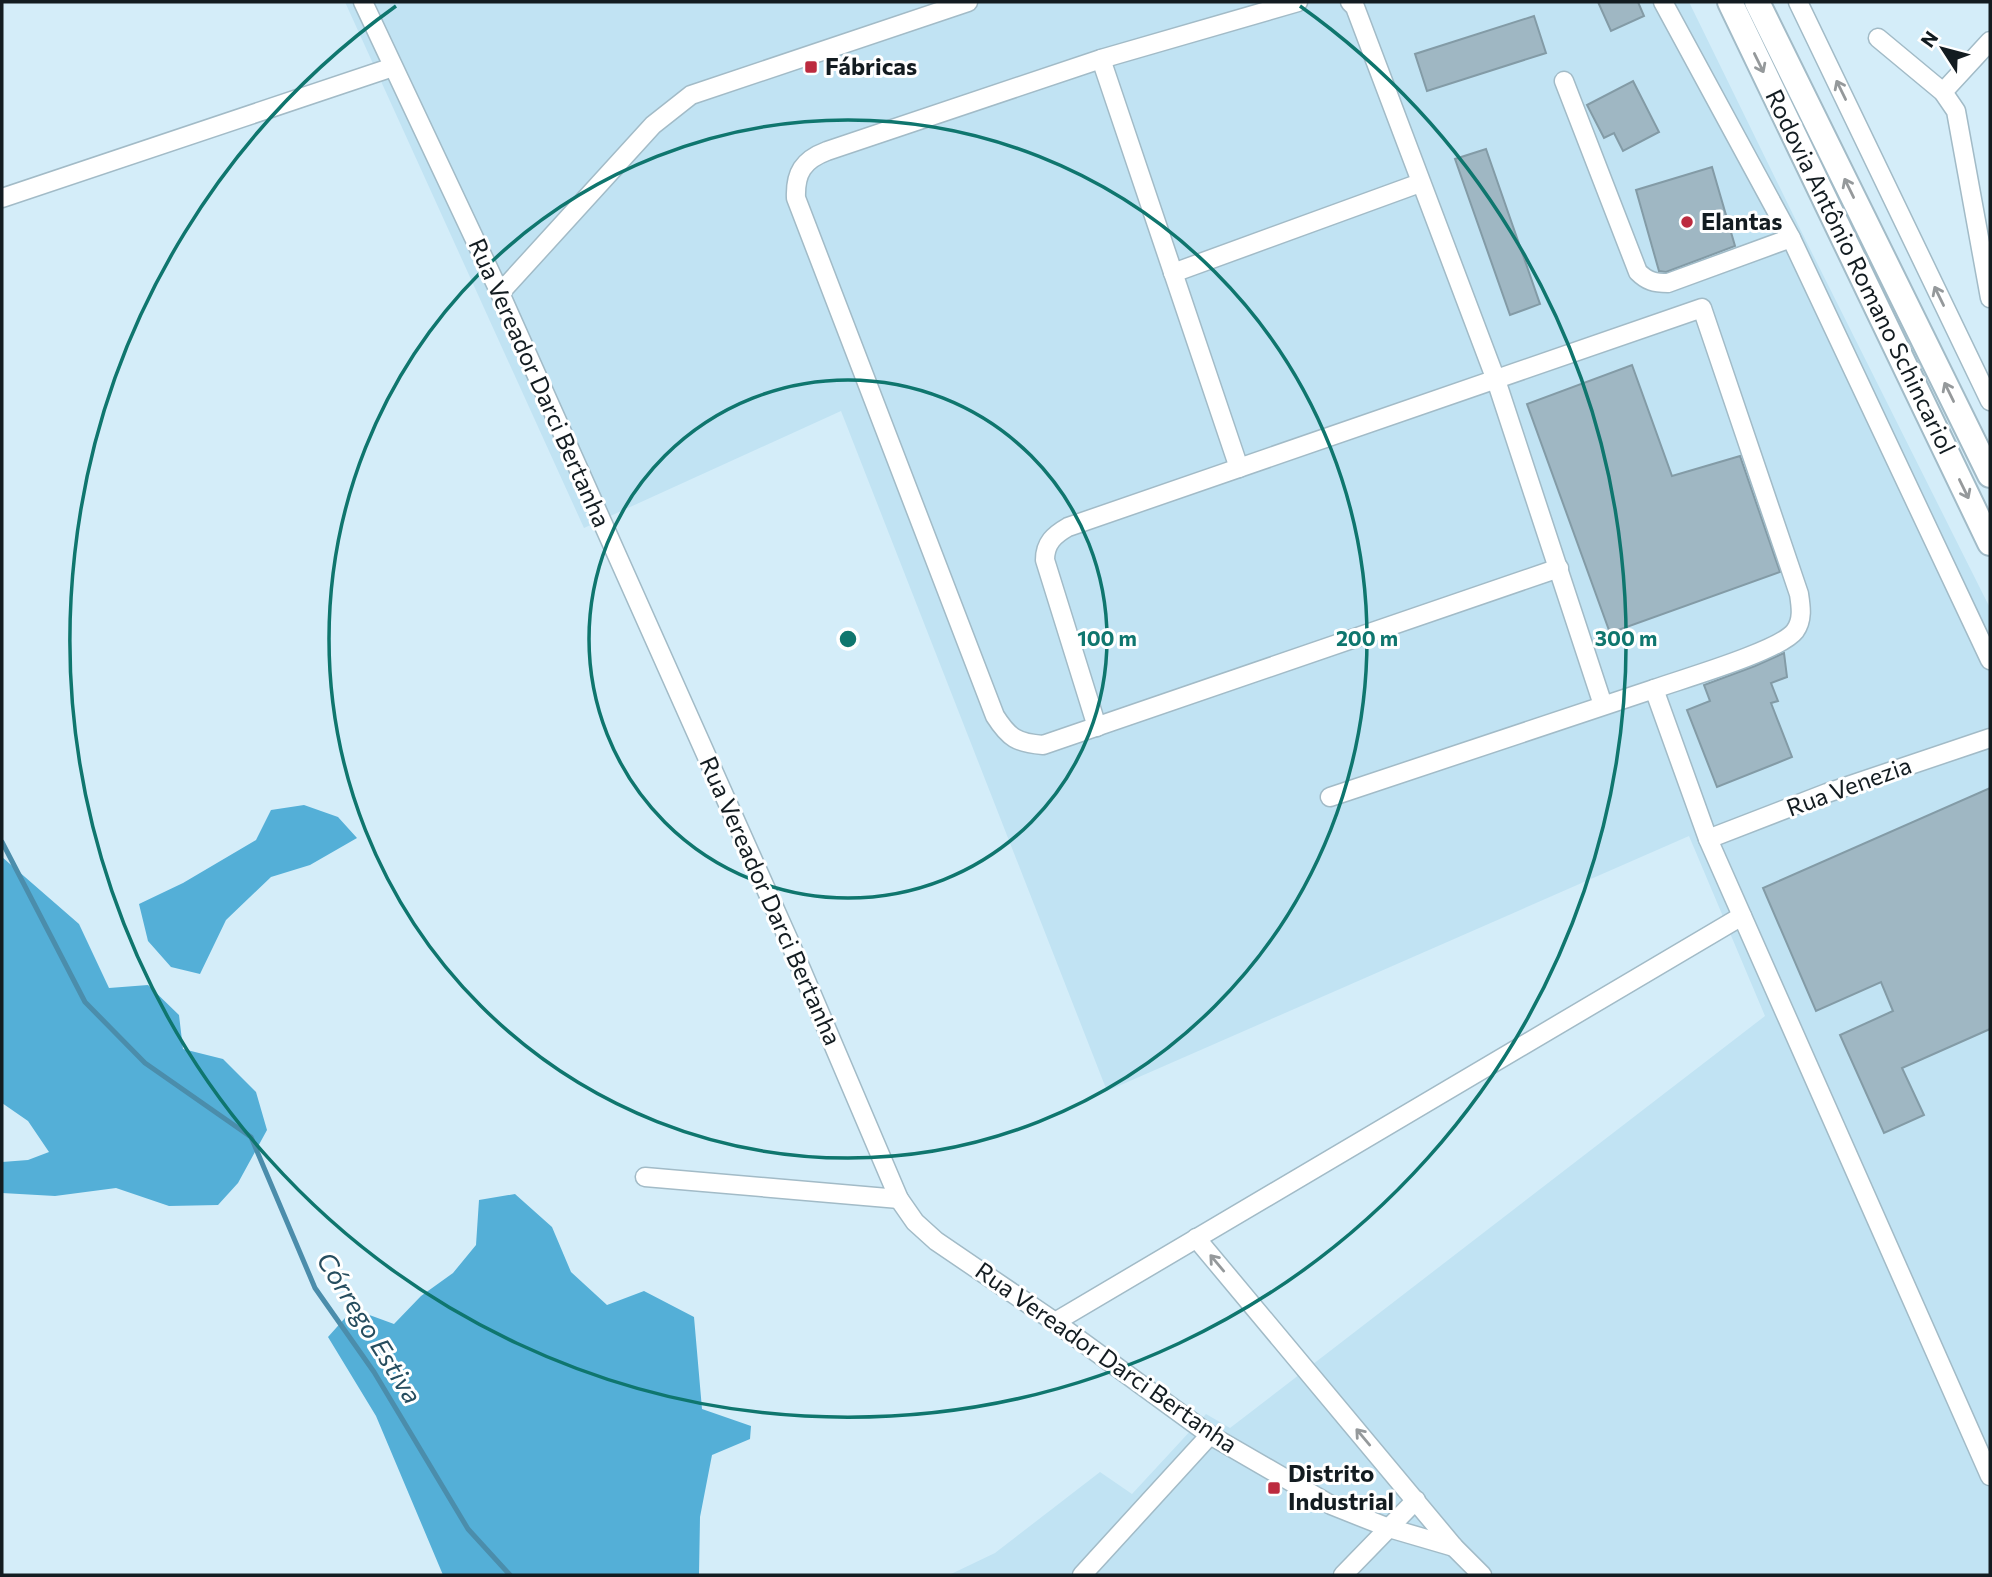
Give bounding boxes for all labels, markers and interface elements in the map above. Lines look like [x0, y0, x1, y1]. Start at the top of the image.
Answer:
north arrow [1908, 14, 1978, 84]
text: N [1915, 26, 1942, 51]
place label: Fábricas [825, 51, 917, 80]
one-way arrow [1753, 52, 1767, 73]
marker: Fábricas [803, 59, 819, 75]
one-way arrow [1834, 80, 1847, 102]
street label: Rodovia Antônio Romano Schincariol [1760, 84, 1963, 458]
one-way arrow [1841, 178, 1855, 199]
place label: Elantas [1701, 206, 1782, 235]
marker: Elantas [1679, 214, 1695, 230]
street label: Rua Vereador Darci Bertanha [463, 234, 617, 531]
one-way arrow [1932, 286, 1945, 307]
one-way arrow [1942, 382, 1956, 402]
one-way arrow [1958, 478, 1972, 499]
text: 100 m [1077, 625, 1137, 650]
text: 200 m [1336, 625, 1398, 650]
text: 300 m [1595, 625, 1657, 650]
centre of rings [836, 627, 860, 651]
street label: Rua Venezia [1782, 750, 1915, 822]
street label: Rua Vereador Darci Bertanha [694, 752, 848, 1049]
water label: Córrego Estiva [311, 1246, 429, 1409]
one-way arrow [1210, 1254, 1225, 1272]
street label: Rua Vereador Darci Bertanha [970, 1255, 1243, 1458]
one-way arrow [1355, 1429, 1371, 1447]
place label: Distrito Industrial [1288, 1458, 1394, 1515]
marker: Distrito Industrial [1266, 1480, 1282, 1496]

